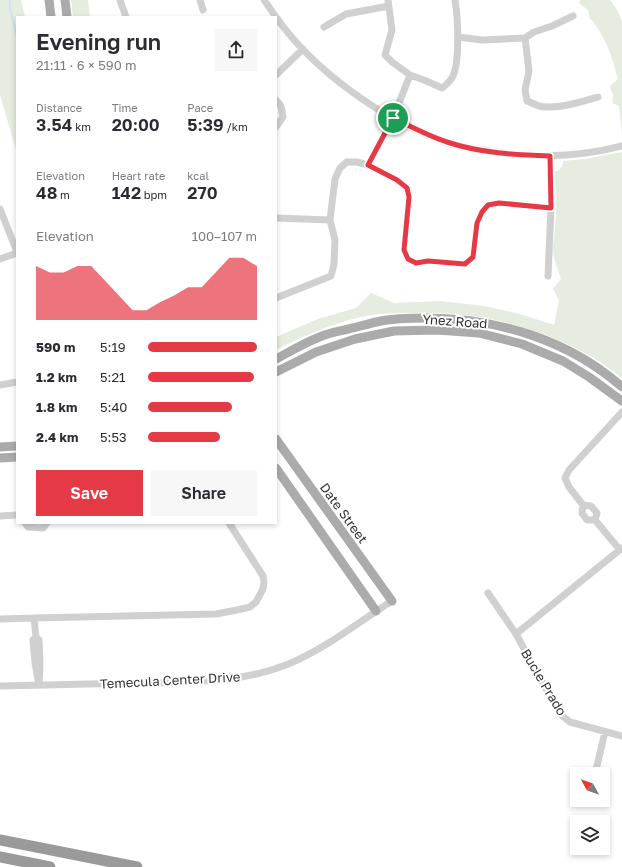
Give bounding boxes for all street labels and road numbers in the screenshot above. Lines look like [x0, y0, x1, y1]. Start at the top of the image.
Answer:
street label: Ynez Road [422, 311, 488, 331]
street label: Date Street [317, 480, 371, 546]
street label: Bucle Prado [518, 646, 570, 718]
street label: Temecula Center Drive [99, 668, 241, 692]

